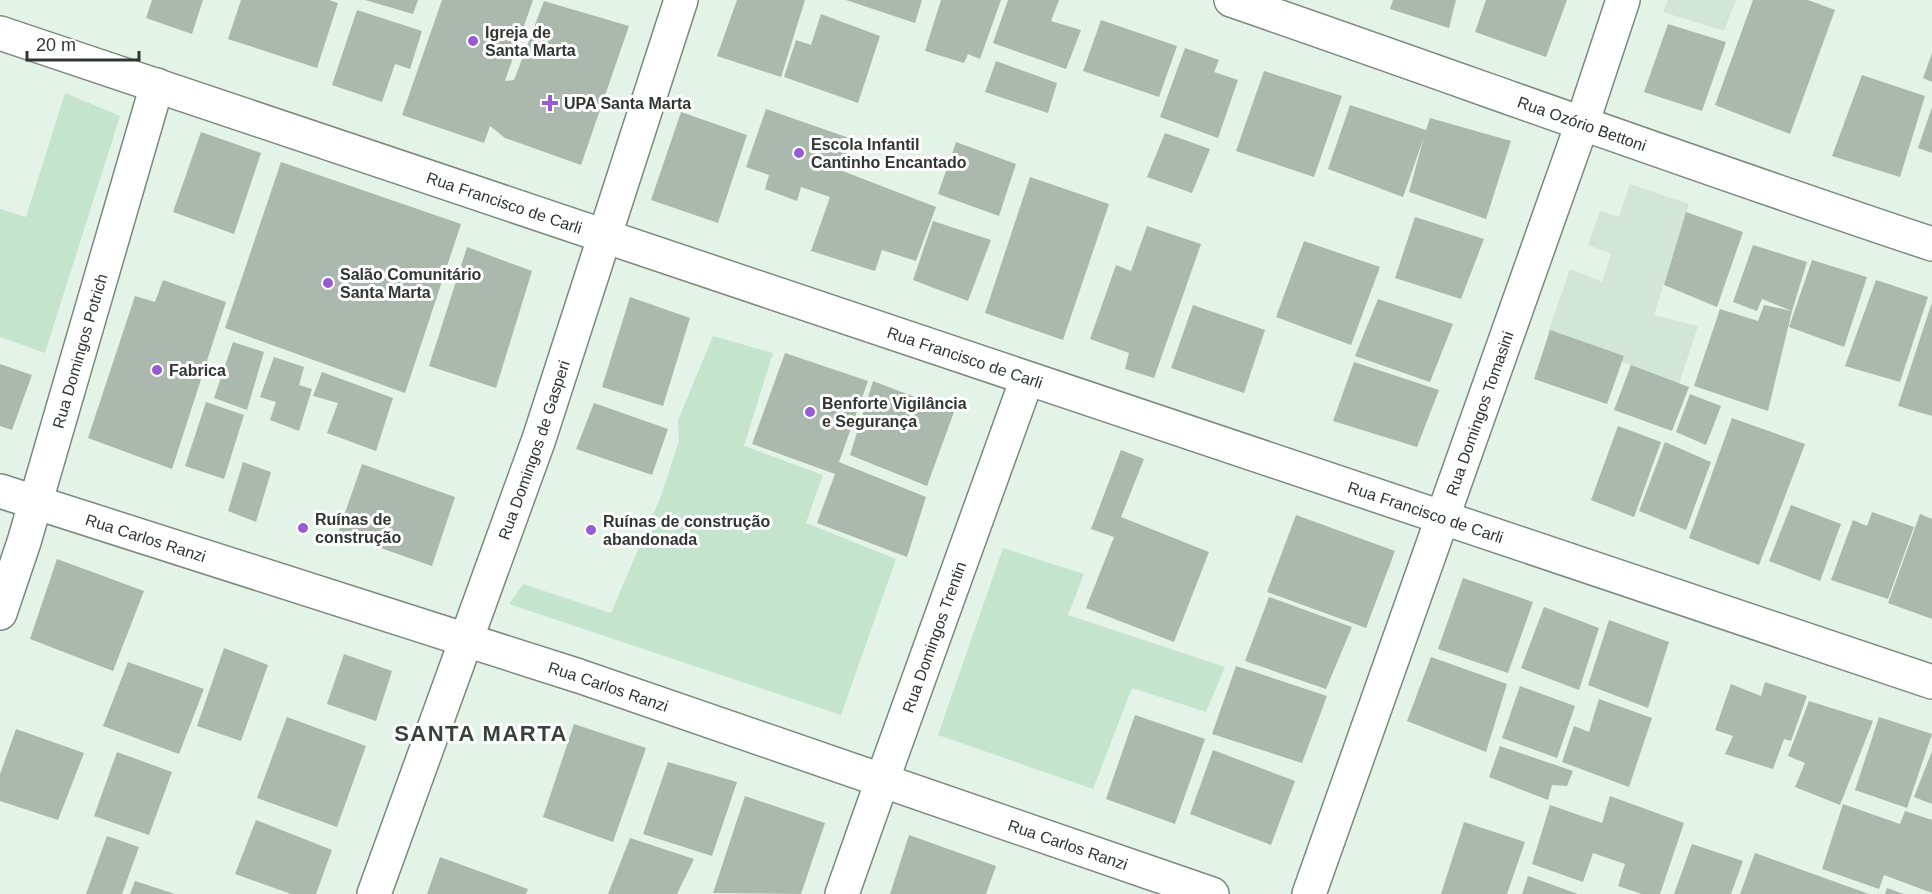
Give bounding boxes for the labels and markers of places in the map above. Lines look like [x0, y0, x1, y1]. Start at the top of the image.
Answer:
place label: Igreja de Santa Marta [485, 24, 576, 59]
marker: Igreja de Santa Marta [466, 34, 480, 48]
marker: UPA Santa Marta [541, 94, 559, 112]
place label: UPA Santa Marta [564, 95, 691, 112]
place label: Escola Infantil Cantinho Encantado [811, 136, 967, 171]
marker: Escola Infantil Cantinho Encantado [792, 146, 806, 160]
place label: Salão Comunitário Santa Marta [340, 266, 482, 301]
marker: Salão Comunitário Santa Marta [321, 276, 335, 290]
place label: Fabrica [169, 362, 226, 379]
marker: Fabrica [150, 363, 164, 377]
place label: Benforte Vigilância e Segurança [822, 395, 967, 430]
marker: Benforte Vigilância e Segurança [803, 405, 817, 419]
place label: Ruínas de construção [315, 511, 401, 546]
place label: Ruínas de construção abandonada [603, 513, 770, 548]
marker: Ruínas de construção [296, 521, 310, 535]
marker: Ruínas de construção abandonada [584, 523, 598, 537]

